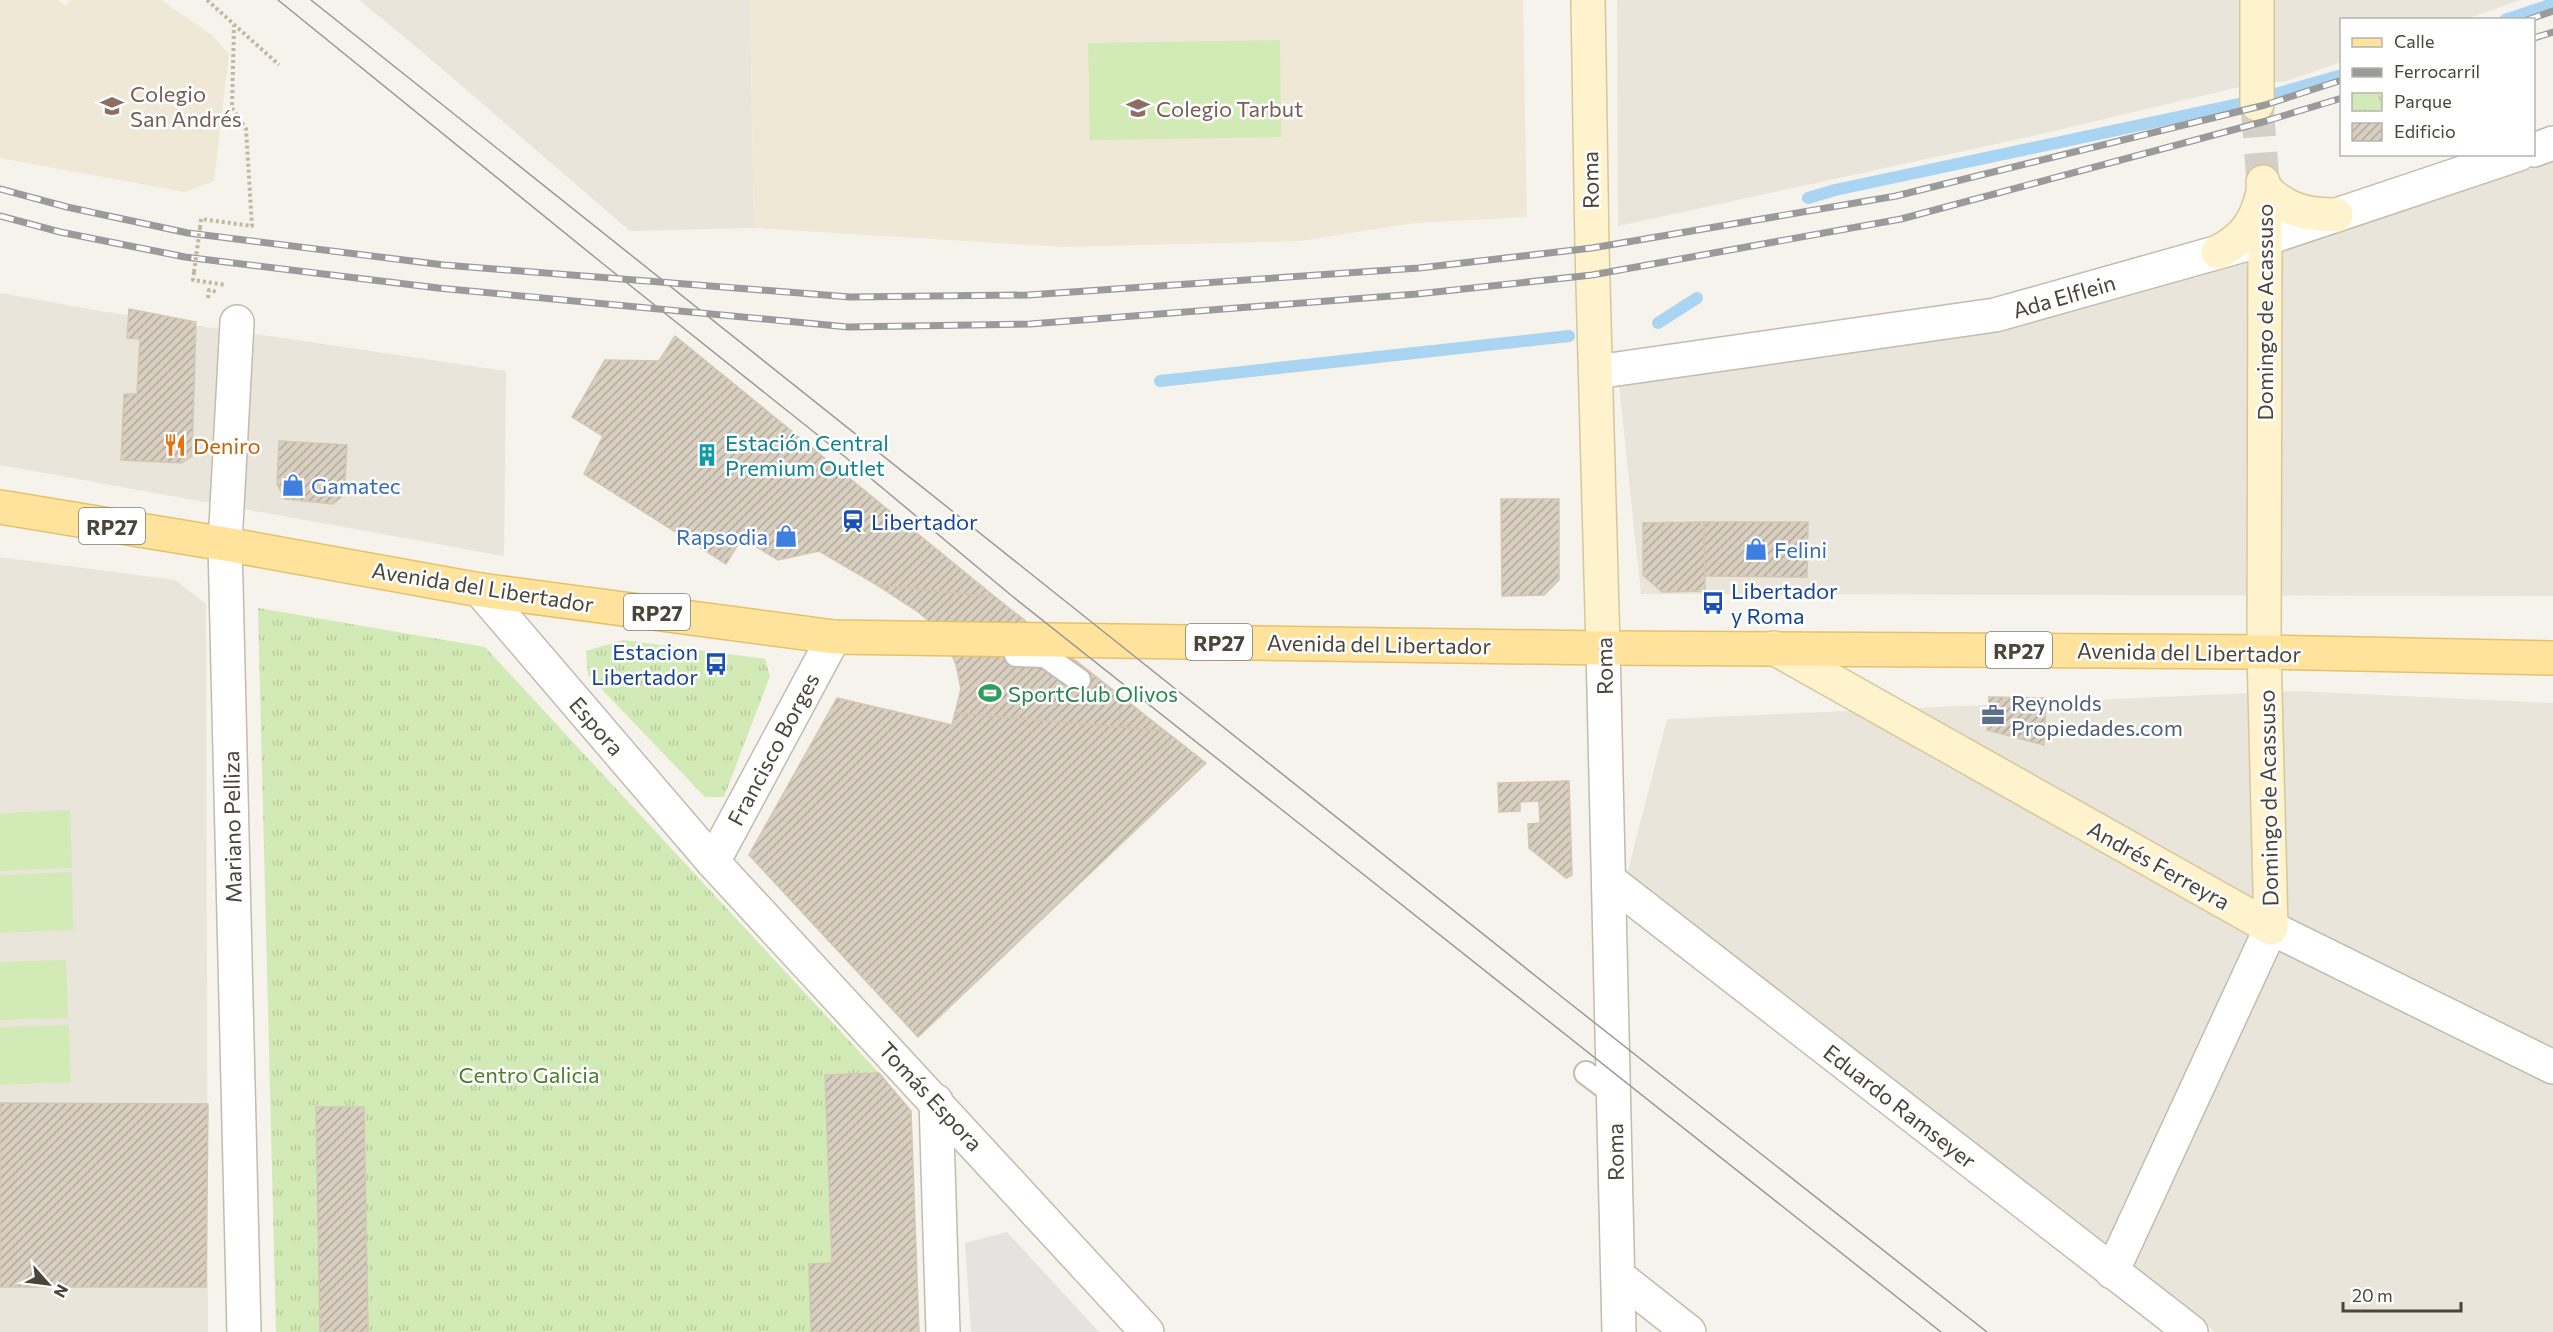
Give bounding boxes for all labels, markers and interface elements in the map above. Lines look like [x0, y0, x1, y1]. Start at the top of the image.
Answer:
legend [2340, 18, 2535, 156]
text: Calle [2394, 30, 2434, 52]
text: Ferrocarril [2394, 60, 2480, 82]
place label: Colegio San Andrés [130, 80, 242, 132]
text: Parque [2394, 90, 2452, 112]
school or university icon: Colegio San Andrés [99, 93, 125, 119]
school or university icon: Colegio Tarbut [1125, 95, 1151, 121]
place label: Colegio Tarbut [1156, 95, 1303, 122]
text: Edificio [2394, 120, 2456, 142]
street label: Roma [1576, 151, 1604, 209]
street label: Domingo de Acassuso [2251, 204, 2278, 420]
street label: Ada Elflein [2009, 268, 2119, 324]
place label: Estación Central Premium Outlet [725, 429, 889, 481]
restaurant icon: Deniro [162, 432, 188, 458]
place label: Deniro [193, 432, 261, 459]
building icon: Estación Central Premium Outlet [694, 442, 720, 468]
shop icon: Gamatec [280, 472, 306, 498]
place label: Gamatec [311, 472, 401, 499]
road number: RP27 [79, 508, 145, 544]
station icon: Libertador [840, 508, 866, 534]
place label: Libertador [871, 508, 978, 535]
place label: Rapsodia [676, 523, 768, 550]
shop icon: Rapsodia [773, 523, 799, 549]
shop icon: Felini [1743, 536, 1769, 562]
place label: Felini [1774, 536, 1827, 563]
street label: Avenida del Libertador [370, 556, 596, 618]
place label: Libertador y Roma [1731, 577, 1838, 629]
bus stop icon: Libertador y Roma [1700, 590, 1726, 616]
road number: RP27 [624, 594, 690, 630]
road number: RP27 [1186, 624, 1252, 660]
street label: Avenida del Libertador [1267, 629, 1492, 659]
road number: RP27 [1986, 632, 2052, 668]
street label: Roma [1590, 637, 1618, 695]
street label: Avenida del Libertador [2077, 637, 2302, 667]
place label: Estacion Libertador [591, 638, 698, 690]
bus stop icon: Estacion Libertador [703, 651, 729, 677]
street label: Francisco Borges [721, 668, 825, 830]
sports icon: SportClub Olivos [977, 680, 1003, 706]
place label: SportClub Olivos [1008, 680, 1178, 707]
place label: Reynolds Propiedades.com [2011, 689, 2183, 741]
street label: Domingo de Acassuso [2253, 689, 2283, 907]
street label: Espora [564, 691, 630, 761]
office icon: Reynolds Propiedades.com [1980, 702, 2006, 728]
street label: Mariano Pelliza [217, 750, 247, 904]
street label: Andrés Ferreyra [2083, 815, 2235, 915]
street label: Tomás Espora [874, 1036, 988, 1156]
street label: Eduardo Ramseyer [1818, 1038, 1982, 1174]
park label: Centro Galicia [459, 1061, 599, 1088]
street label: Roma [1601, 1123, 1629, 1181]
north arrow [18, 1254, 78, 1314]
scale bar [2343, 1275, 2462, 1313]
text: N [50, 1282, 73, 1301]
text: 20 m [2352, 1284, 2393, 1306]

